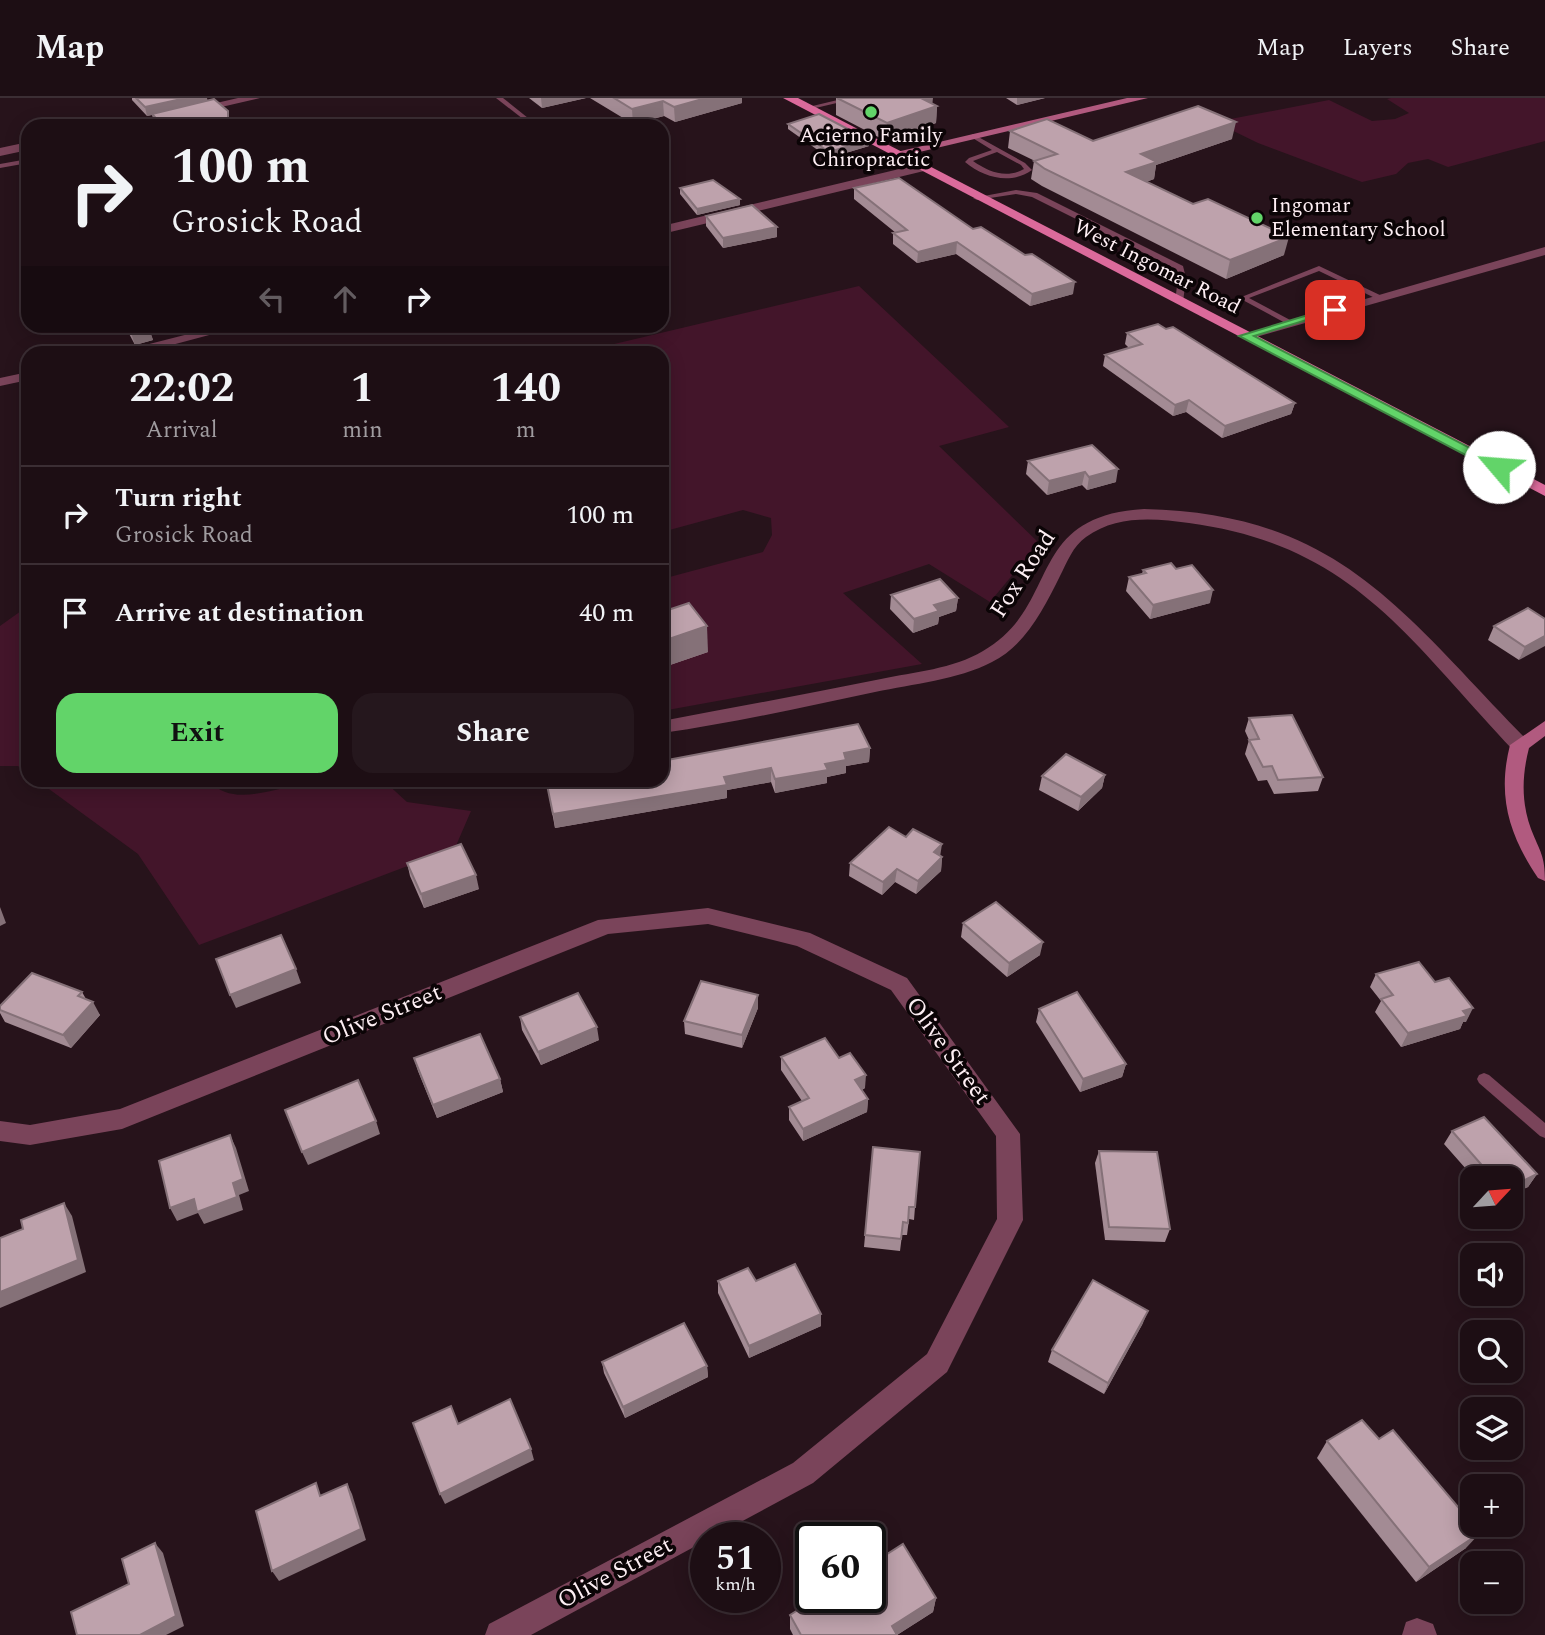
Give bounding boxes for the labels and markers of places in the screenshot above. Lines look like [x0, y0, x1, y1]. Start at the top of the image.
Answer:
marker: Acierno Family Chiropractic [863, 104, 879, 120]
place label: Acierno Family Chiropractic [800, 120, 943, 176]
place label: Ingomar Elementary School [1271, 190, 1446, 246]
marker: Ingomar Elementary School [1249, 210, 1265, 226]
pin [1305, 280, 1365, 340]

